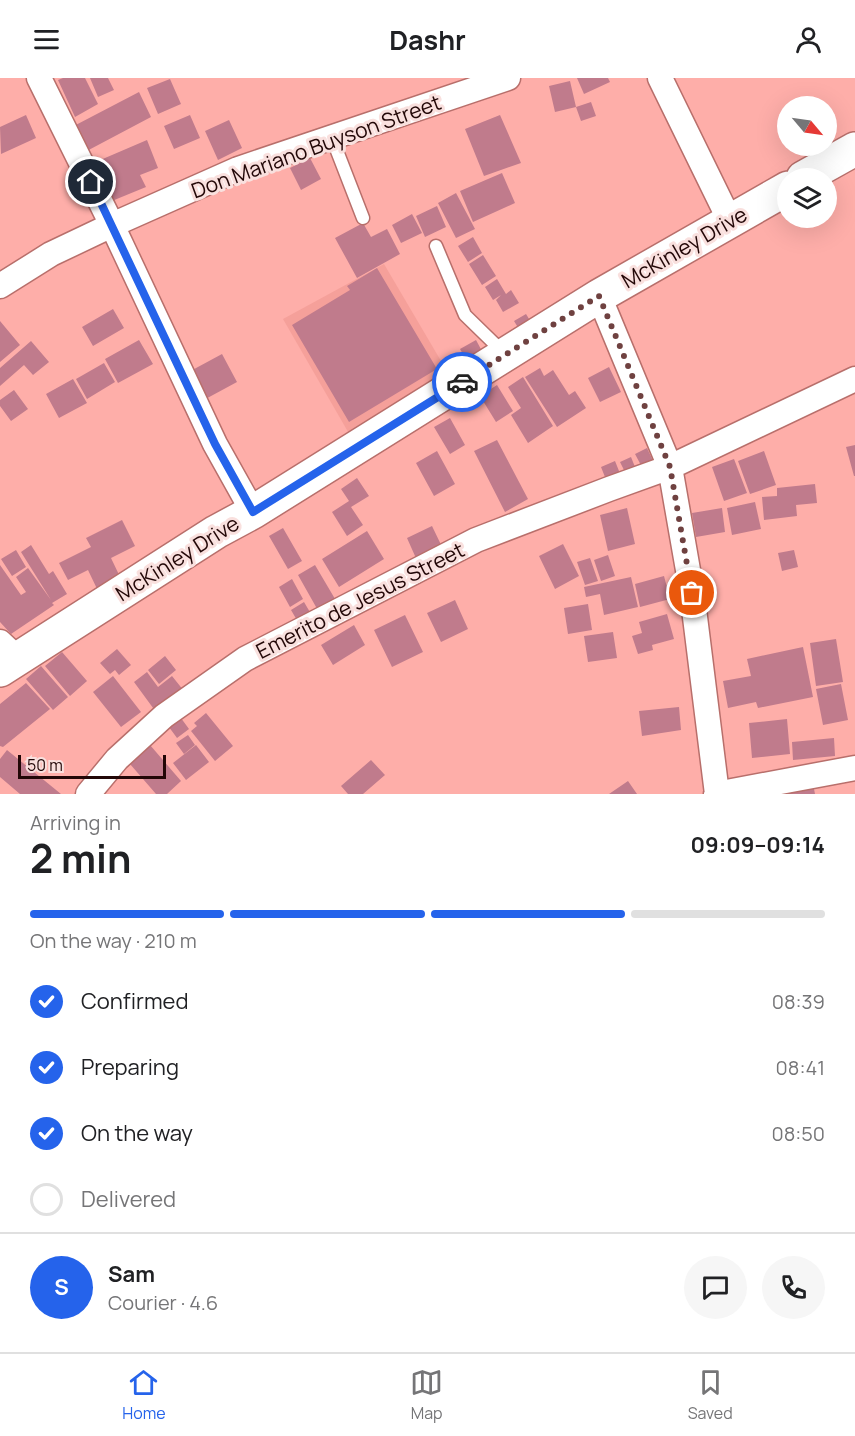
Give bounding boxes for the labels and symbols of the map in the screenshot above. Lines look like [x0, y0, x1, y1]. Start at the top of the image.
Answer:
street label: Don Mariano Buyson Street [187, 88, 445, 204]
north arrow [777, 96, 837, 156]
pin [65, 156, 116, 207]
street label: McKinley Drive [616, 200, 752, 294]
courier [432, 352, 492, 412]
street label: McKinley Drive [110, 509, 244, 607]
street label: Emerito de Jesus Street [251, 535, 469, 665]
pin [666, 567, 717, 618]
scale bar [18, 752, 166, 780]

